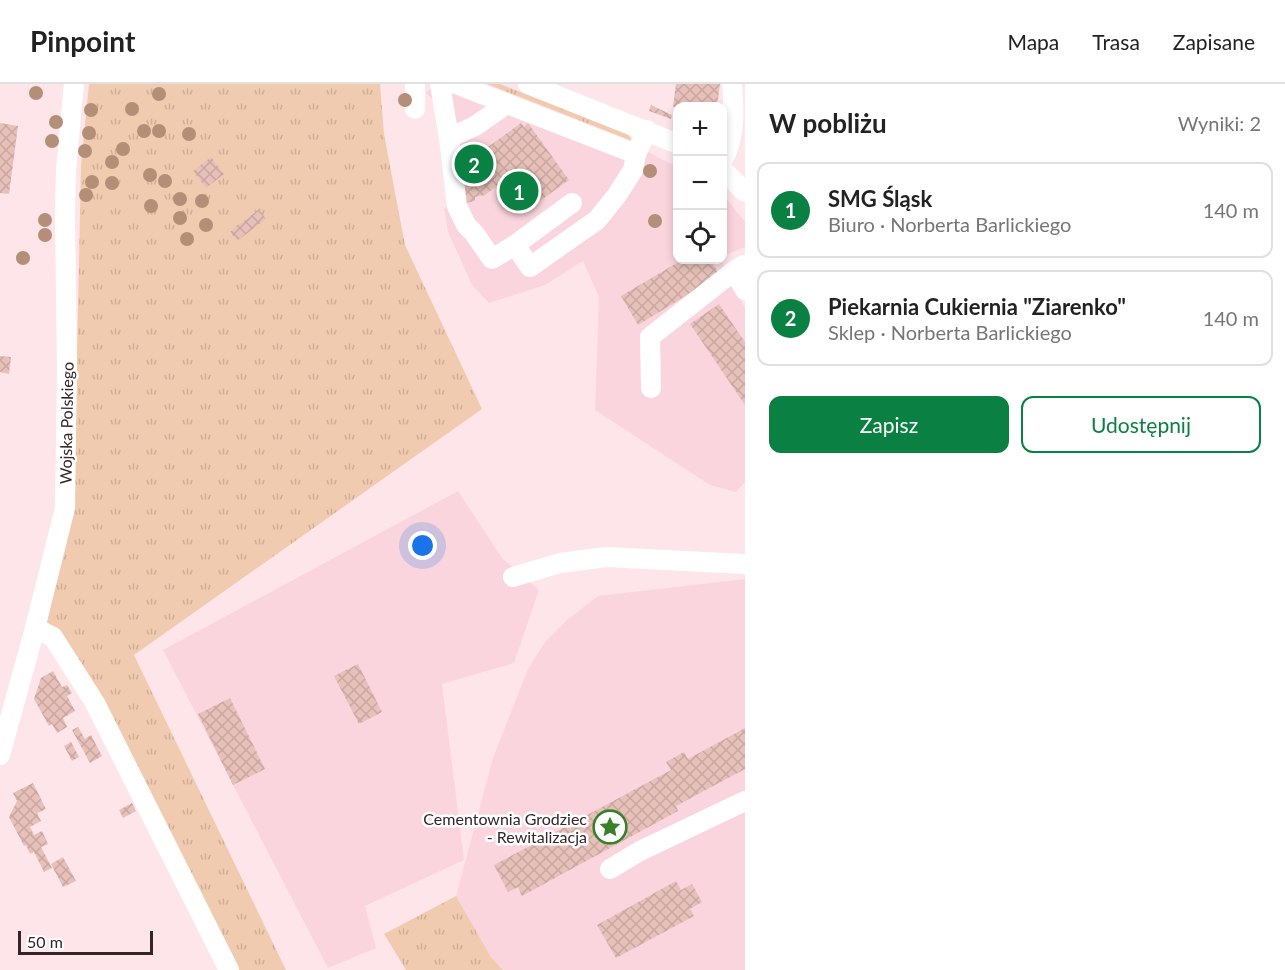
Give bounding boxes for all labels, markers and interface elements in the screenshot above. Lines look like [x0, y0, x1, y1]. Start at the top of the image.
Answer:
text: Pinpoint [30, 24, 135, 58]
text: Mapa [1007, 29, 1059, 54]
text: Trasa [1092, 29, 1140, 54]
text: Zapisane [1173, 29, 1255, 54]
map controls [673, 102, 727, 264]
button: + [673, 102, 727, 156]
text: W pobliżu [769, 107, 887, 139]
text: Wyniki: 2 [1178, 111, 1261, 135]
pin: 2 [454, 142, 494, 187]
button: − [673, 156, 727, 210]
pin: 1 [500, 168, 538, 214]
text: SMG Śląsk [828, 185, 932, 212]
text: 1 [785, 198, 796, 222]
text: 140 m [1203, 198, 1259, 222]
button: locate [673, 210, 727, 264]
text: Biuro · Norberta Barlickiego [828, 212, 1071, 236]
text: Piekarnia Cukiernia "Ziarenko" [828, 293, 1126, 320]
text: 2 [785, 306, 796, 330]
text: 140 m [1203, 306, 1259, 330]
text: Sklep · Norberta Barlickiego [828, 320, 1072, 344]
street label: Wojska Polskiego [55, 362, 77, 484]
button: Zapisz [769, 396, 1009, 453]
button: Udostępnij [1021, 396, 1261, 453]
your location [408, 531, 437, 560]
place label: Cementownia Grodziec - Rewitalizacja [423, 809, 587, 846]
place icon: Cementownia Grodziec - Rewitalizacja [592, 809, 628, 845]
scale bar [18, 928, 153, 956]
text: 50 m [27, 932, 63, 951]

